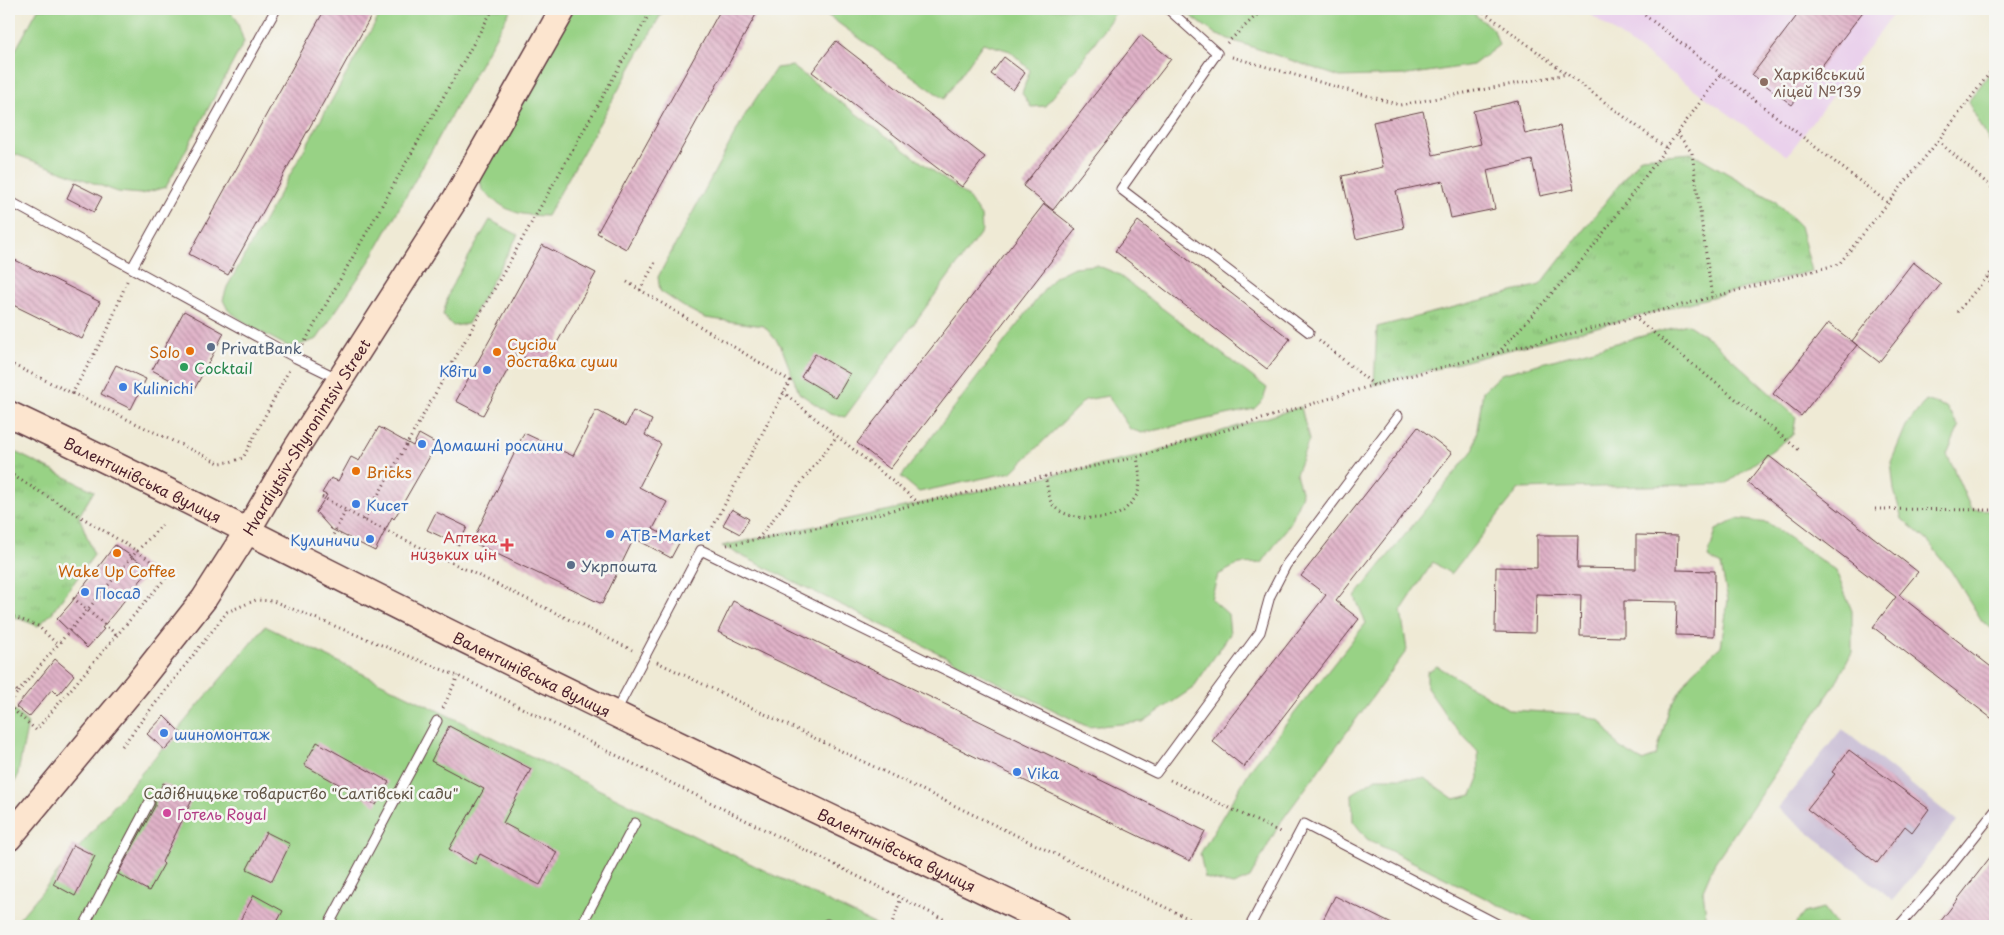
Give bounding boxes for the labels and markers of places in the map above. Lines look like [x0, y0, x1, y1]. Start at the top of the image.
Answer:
place label: Харківський ліцей №139 [1773, 62, 1865, 102]
marker: Харківський ліцей №139 [1758, 76, 1770, 88]
place label: Сусіди доставка суши [507, 332, 618, 372]
place label: PrivatBank [221, 336, 302, 359]
place label: Solo [149, 340, 180, 363]
marker: PrivatBank [205, 341, 217, 353]
marker: Solo [184, 345, 196, 357]
marker: Сусіди доставка суши [491, 346, 503, 358]
place label: Cocktail [194, 356, 253, 379]
place label: Квіти [439, 359, 477, 382]
marker: Cocktail [178, 361, 190, 373]
marker: Квіти [481, 364, 493, 376]
place label: Kulinichi [133, 376, 194, 399]
marker: Kulinichi [117, 381, 129, 393]
place label: Домашні рослини [431, 433, 564, 456]
marker: Домашні рослини [416, 438, 428, 450]
place label: Bricks [366, 460, 412, 483]
marker: Bricks [350, 465, 362, 477]
place label: Кисет [366, 493, 409, 516]
marker: Кисет [350, 498, 362, 510]
place label: ATB-Market [620, 523, 711, 546]
place label: Аптека низьких цін [410, 525, 498, 565]
place label: Кулиничи [290, 528, 360, 551]
marker: ATB-Market [604, 528, 616, 540]
marker: Кулиничи [364, 533, 376, 545]
marker: Аптека низьких цін [501, 539, 513, 551]
marker: Wake Up Coffee [111, 547, 123, 559]
place label: Укрпошта [581, 554, 658, 577]
place label: Wake Up Coffee [58, 559, 176, 582]
marker: Укрпошта [565, 559, 577, 571]
place label: Посад [95, 581, 141, 604]
marker: Посад [79, 586, 91, 598]
place label: шиномонтаж [174, 722, 270, 745]
marker: шиномонтаж [158, 727, 170, 739]
place label: Vika [1027, 761, 1060, 784]
marker: Vika [1011, 766, 1023, 778]
place label: Готель Royal [177, 802, 267, 825]
marker: Готель Royal [161, 807, 173, 819]

